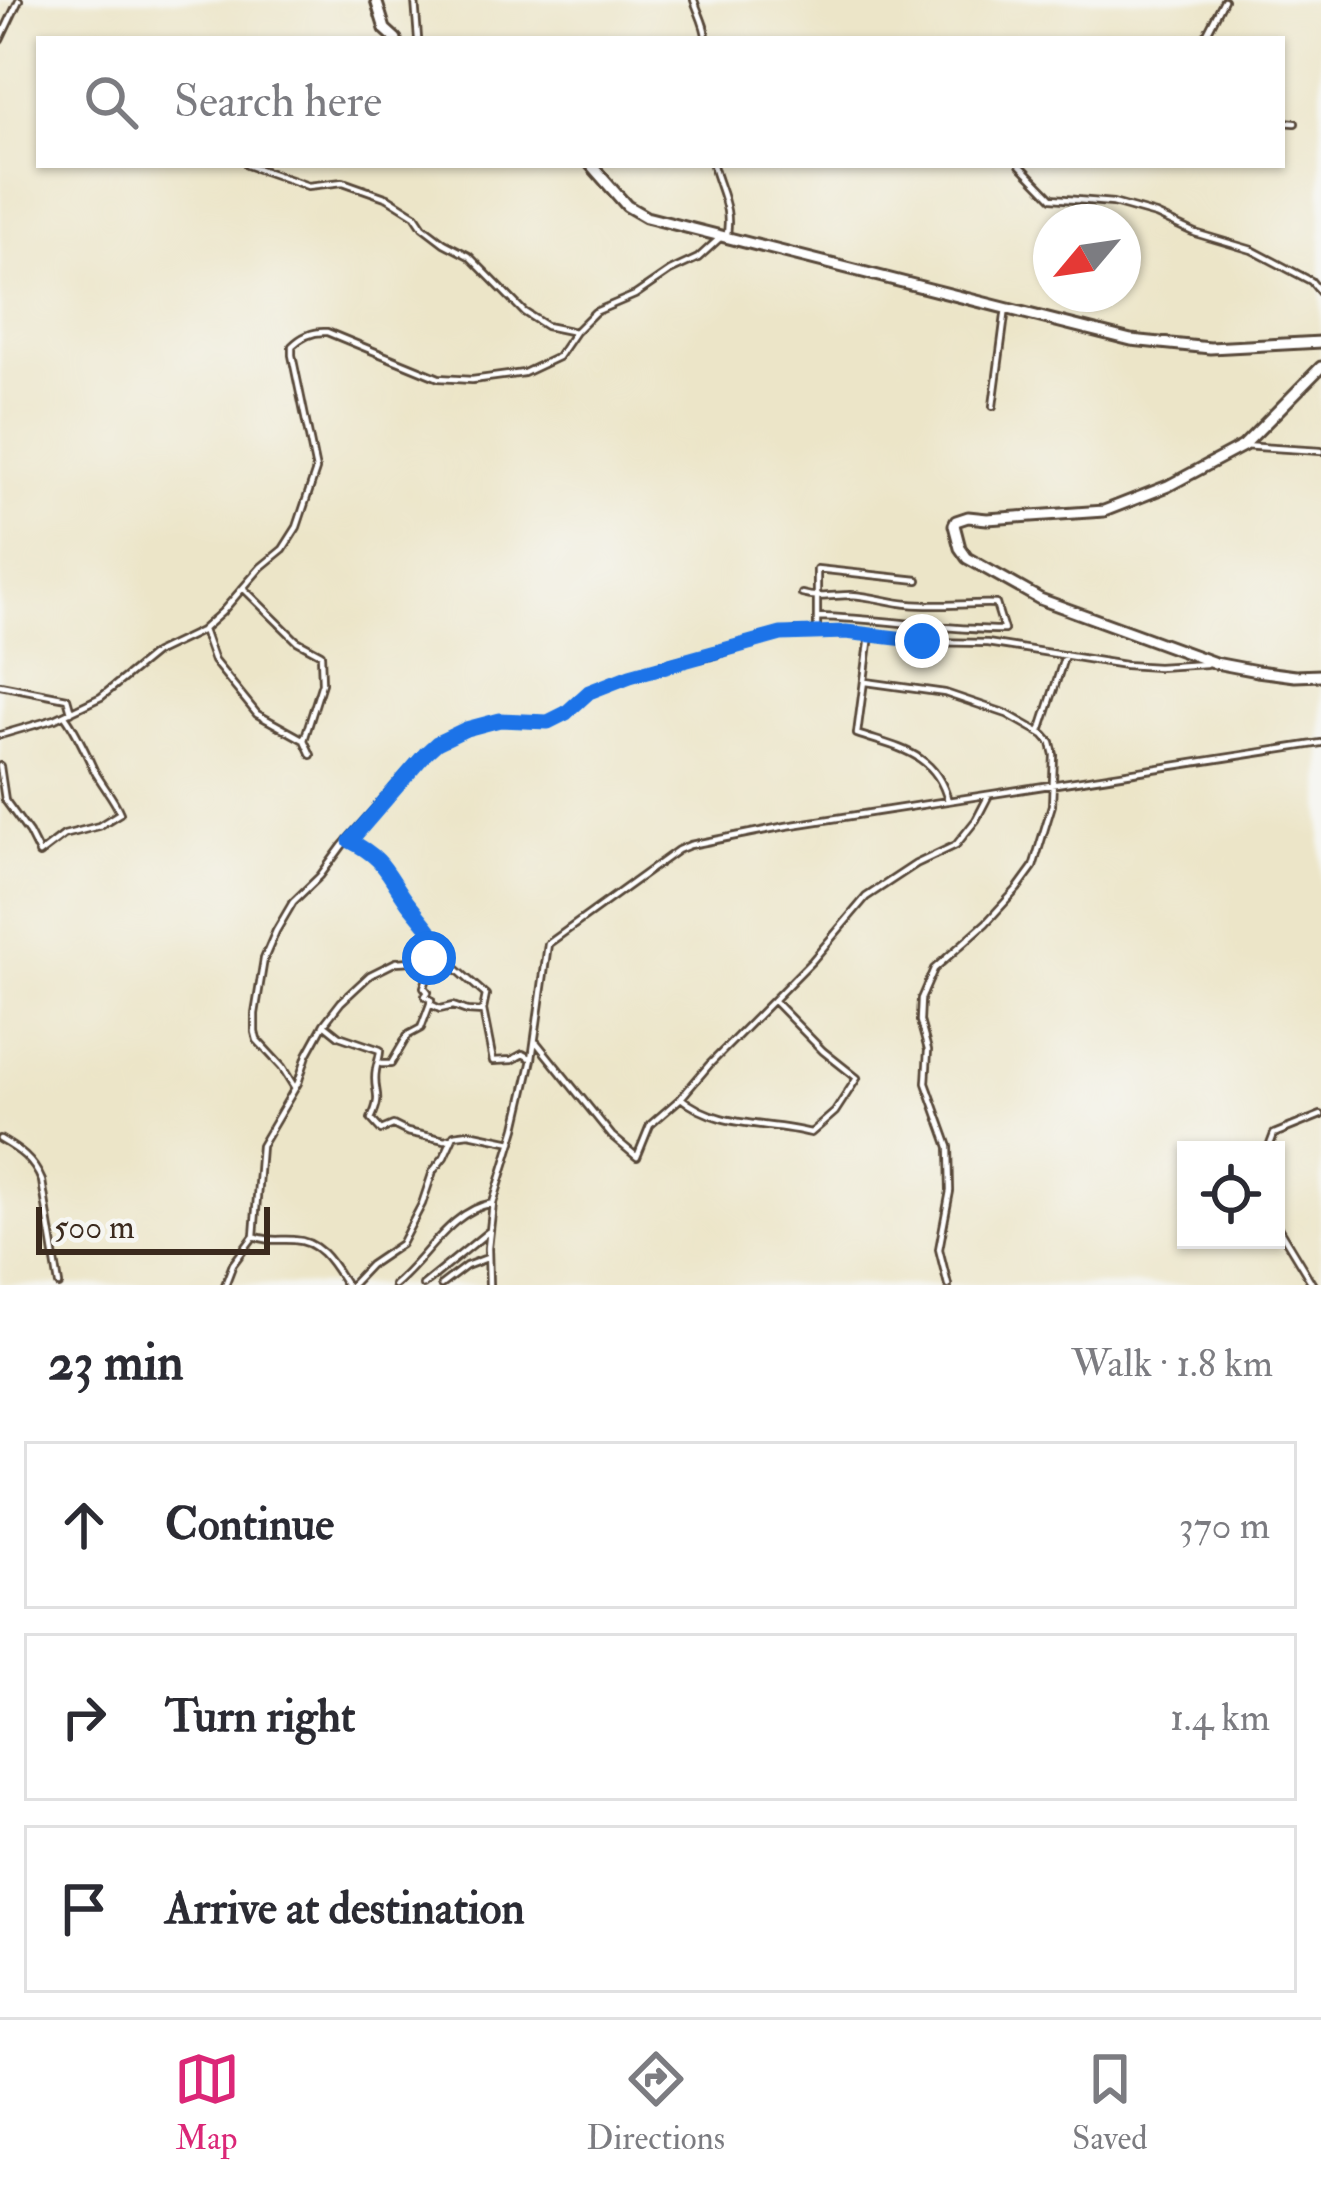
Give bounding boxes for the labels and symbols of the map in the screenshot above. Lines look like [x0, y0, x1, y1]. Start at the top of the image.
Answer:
north arrow [1033, 204, 1141, 312]
route end [895, 614, 949, 668]
route start [402, 931, 456, 985]
scale bar [36, 1201, 270, 1254]

